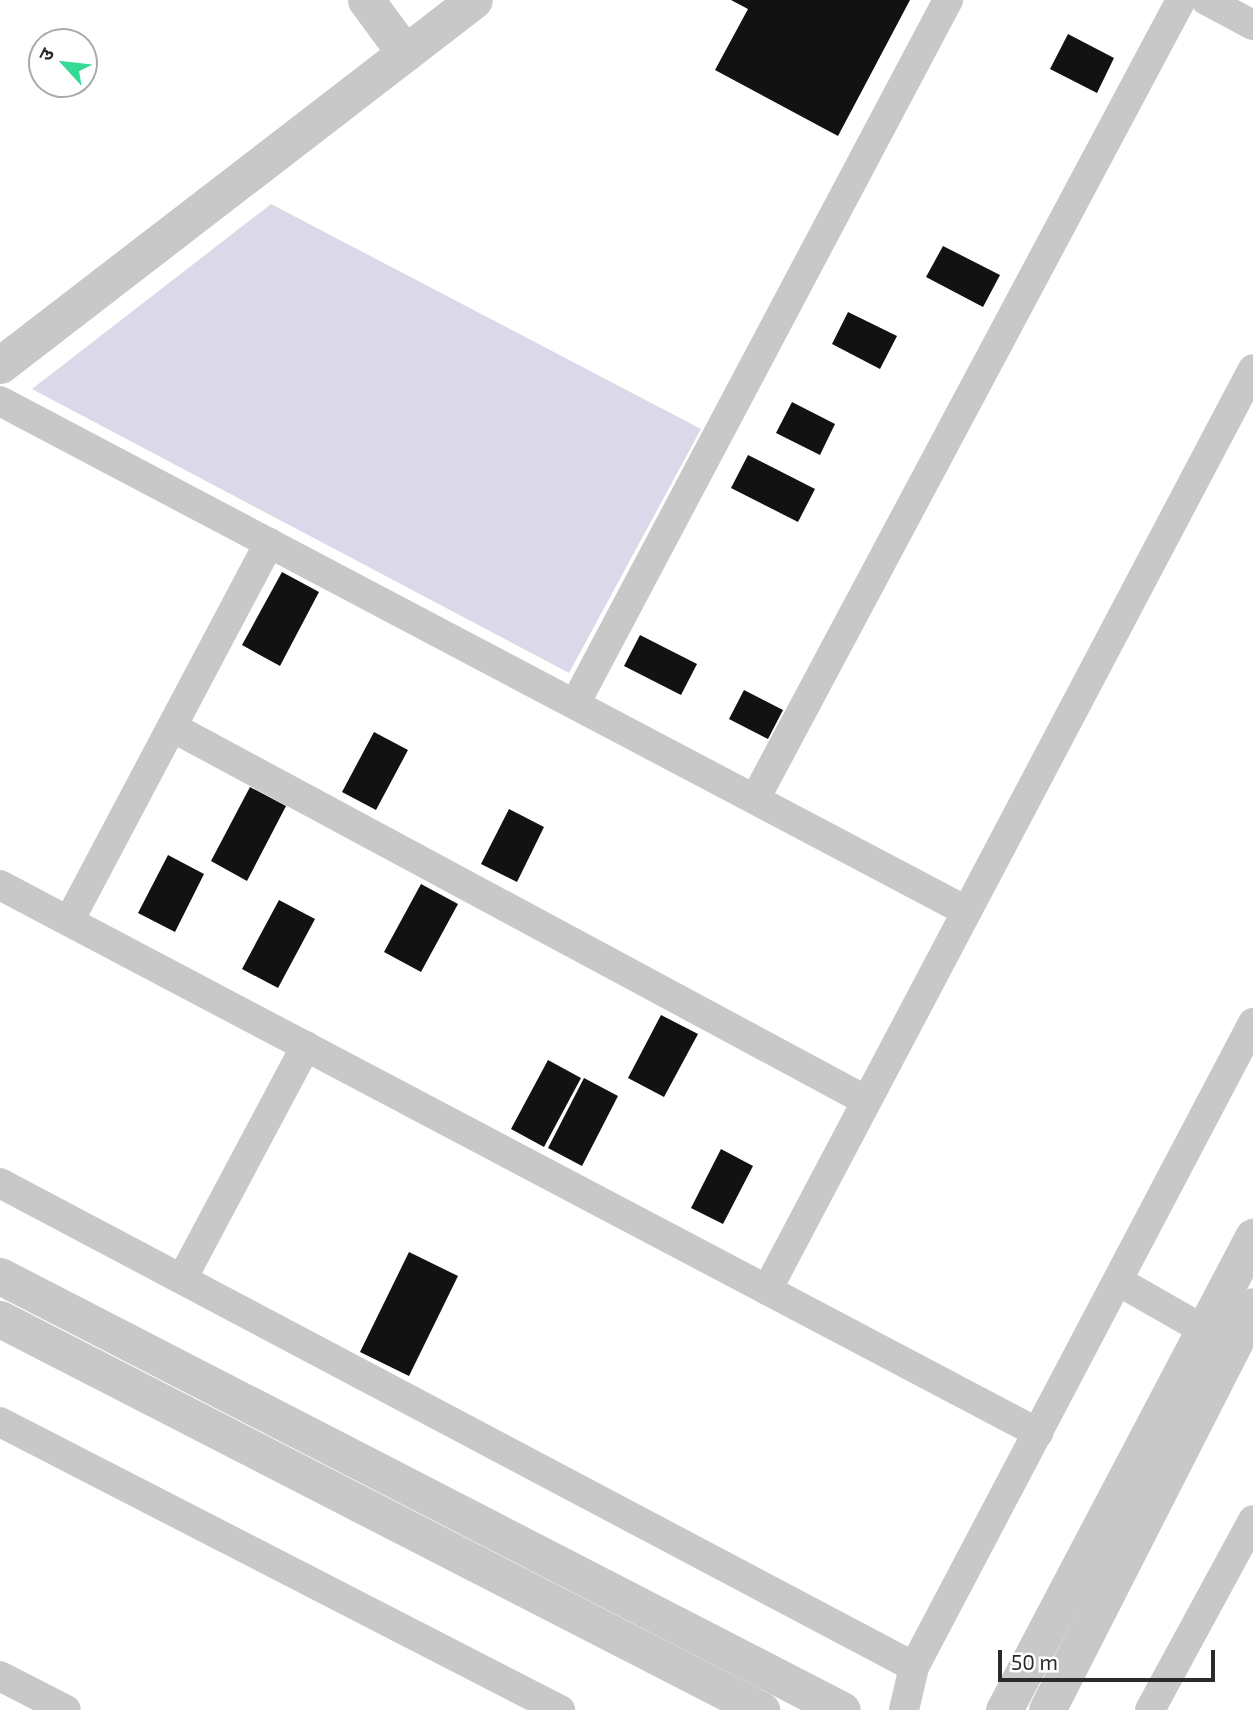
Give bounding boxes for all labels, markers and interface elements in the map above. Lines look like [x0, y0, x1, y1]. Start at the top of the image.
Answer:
north arrow [28, 28, 98, 98]
text: उ [33, 44, 58, 64]
scale bar [1001, 1636, 1218, 1680]
text: 50 m [1011, 1649, 1058, 1674]

